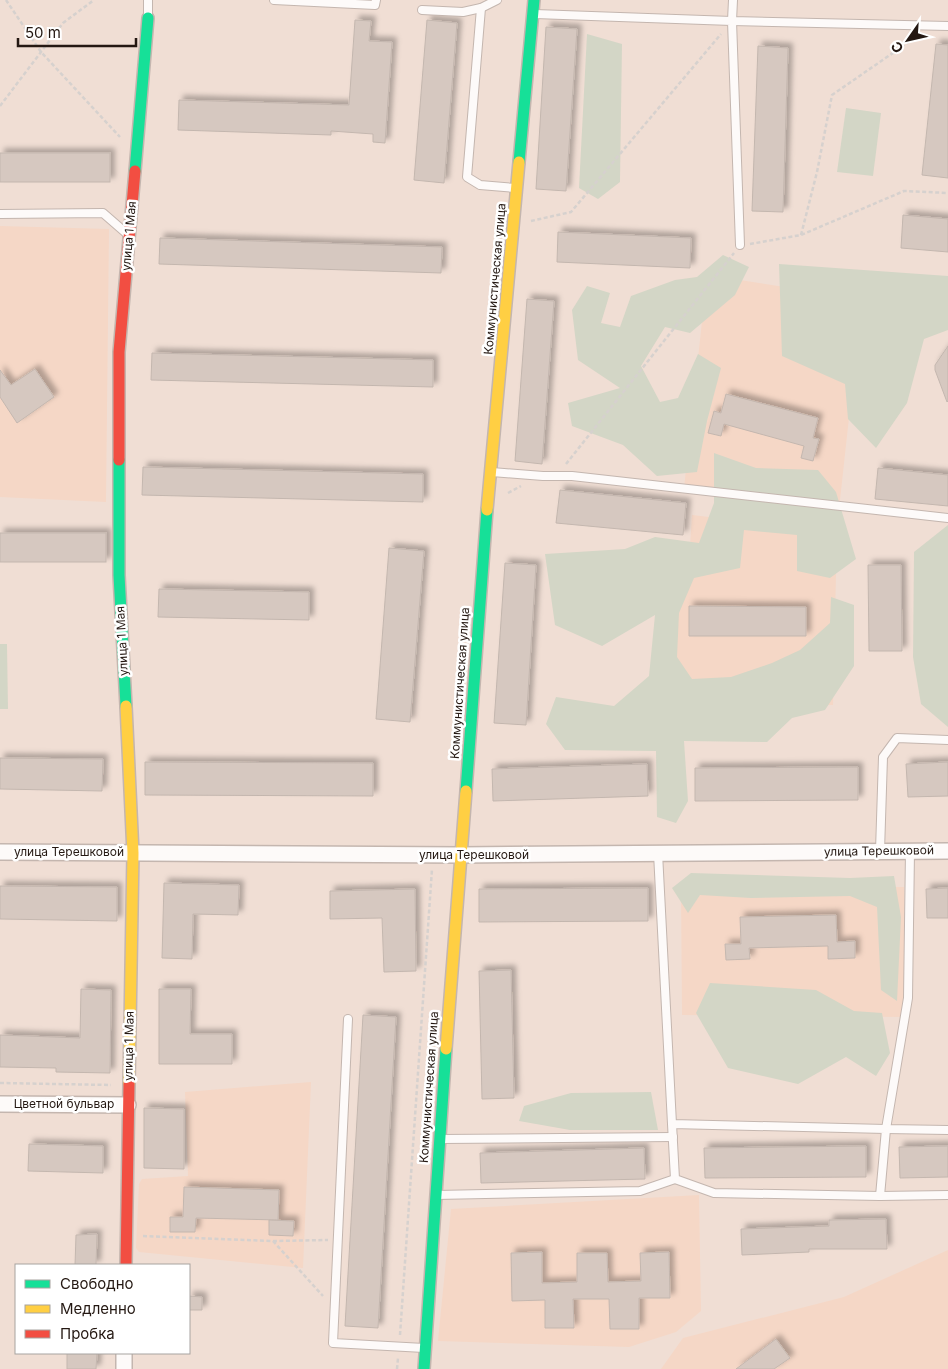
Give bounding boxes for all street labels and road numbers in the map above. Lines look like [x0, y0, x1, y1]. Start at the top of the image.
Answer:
street label: улица 1 Мая [118, 200, 139, 271]
street label: Коммунистическая улица [480, 203, 509, 355]
street label: улица 1 Мая [112, 606, 131, 676]
street label: Коммунистическая улица [447, 607, 472, 759]
street label: улица Терешковой [824, 842, 934, 859]
street label: улица Терешковой [14, 844, 124, 859]
street label: улица Терешковой [419, 847, 529, 862]
street label: улица 1 Мая [120, 1011, 137, 1081]
street label: Коммунистическая улица [416, 1011, 441, 1163]
street label: Цветной бульвар [14, 1096, 114, 1111]

